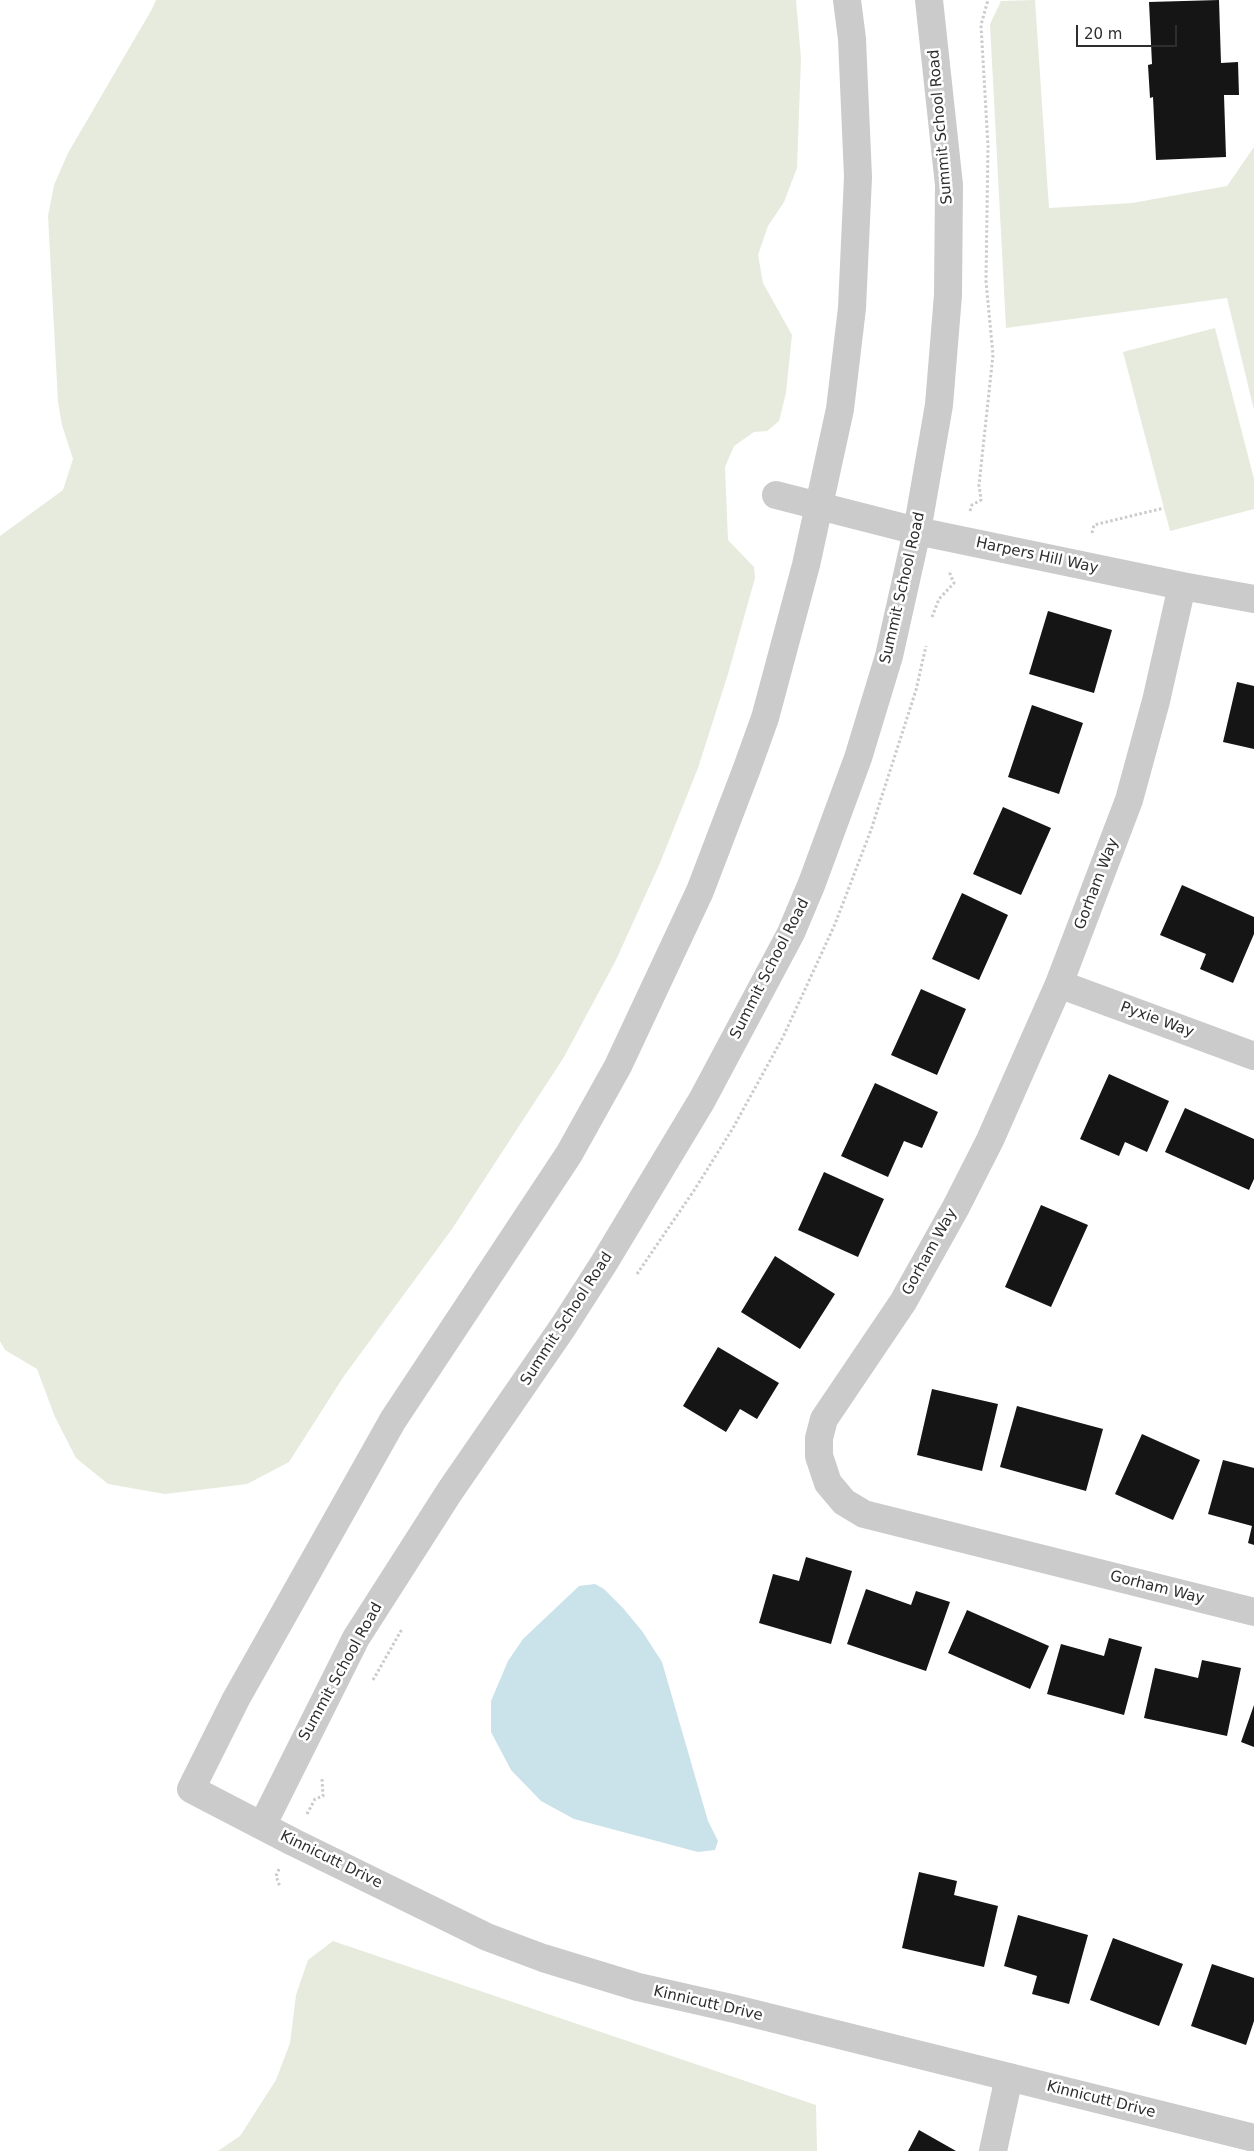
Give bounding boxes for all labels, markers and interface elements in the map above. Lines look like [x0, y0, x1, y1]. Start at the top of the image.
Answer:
scale bar [1079, 15, 1180, 47]
text: 20 m [1084, 25, 1122, 43]
street label: Summit School Road [925, 49, 957, 205]
street label: Summit School Road [877, 510, 929, 666]
street label: Harpers Hill Way [974, 534, 1100, 578]
street label: Gorham Way [1071, 836, 1123, 932]
street label: Summit School Road [727, 896, 813, 1042]
street label: Pyxie Way [1118, 998, 1196, 1042]
street label: Gorham Way [899, 1205, 961, 1299]
street label: Summit School Road [517, 1249, 617, 1389]
street label: Gorham Way [1108, 1568, 1206, 1608]
street label: Summit School Road [295, 1600, 387, 1744]
street label: Kinnicutt Drive [277, 1827, 385, 1893]
street label: Kinnicutt Drive [652, 1983, 764, 2025]
street label: Kinnicutt Drive [1045, 2078, 1157, 2122]

